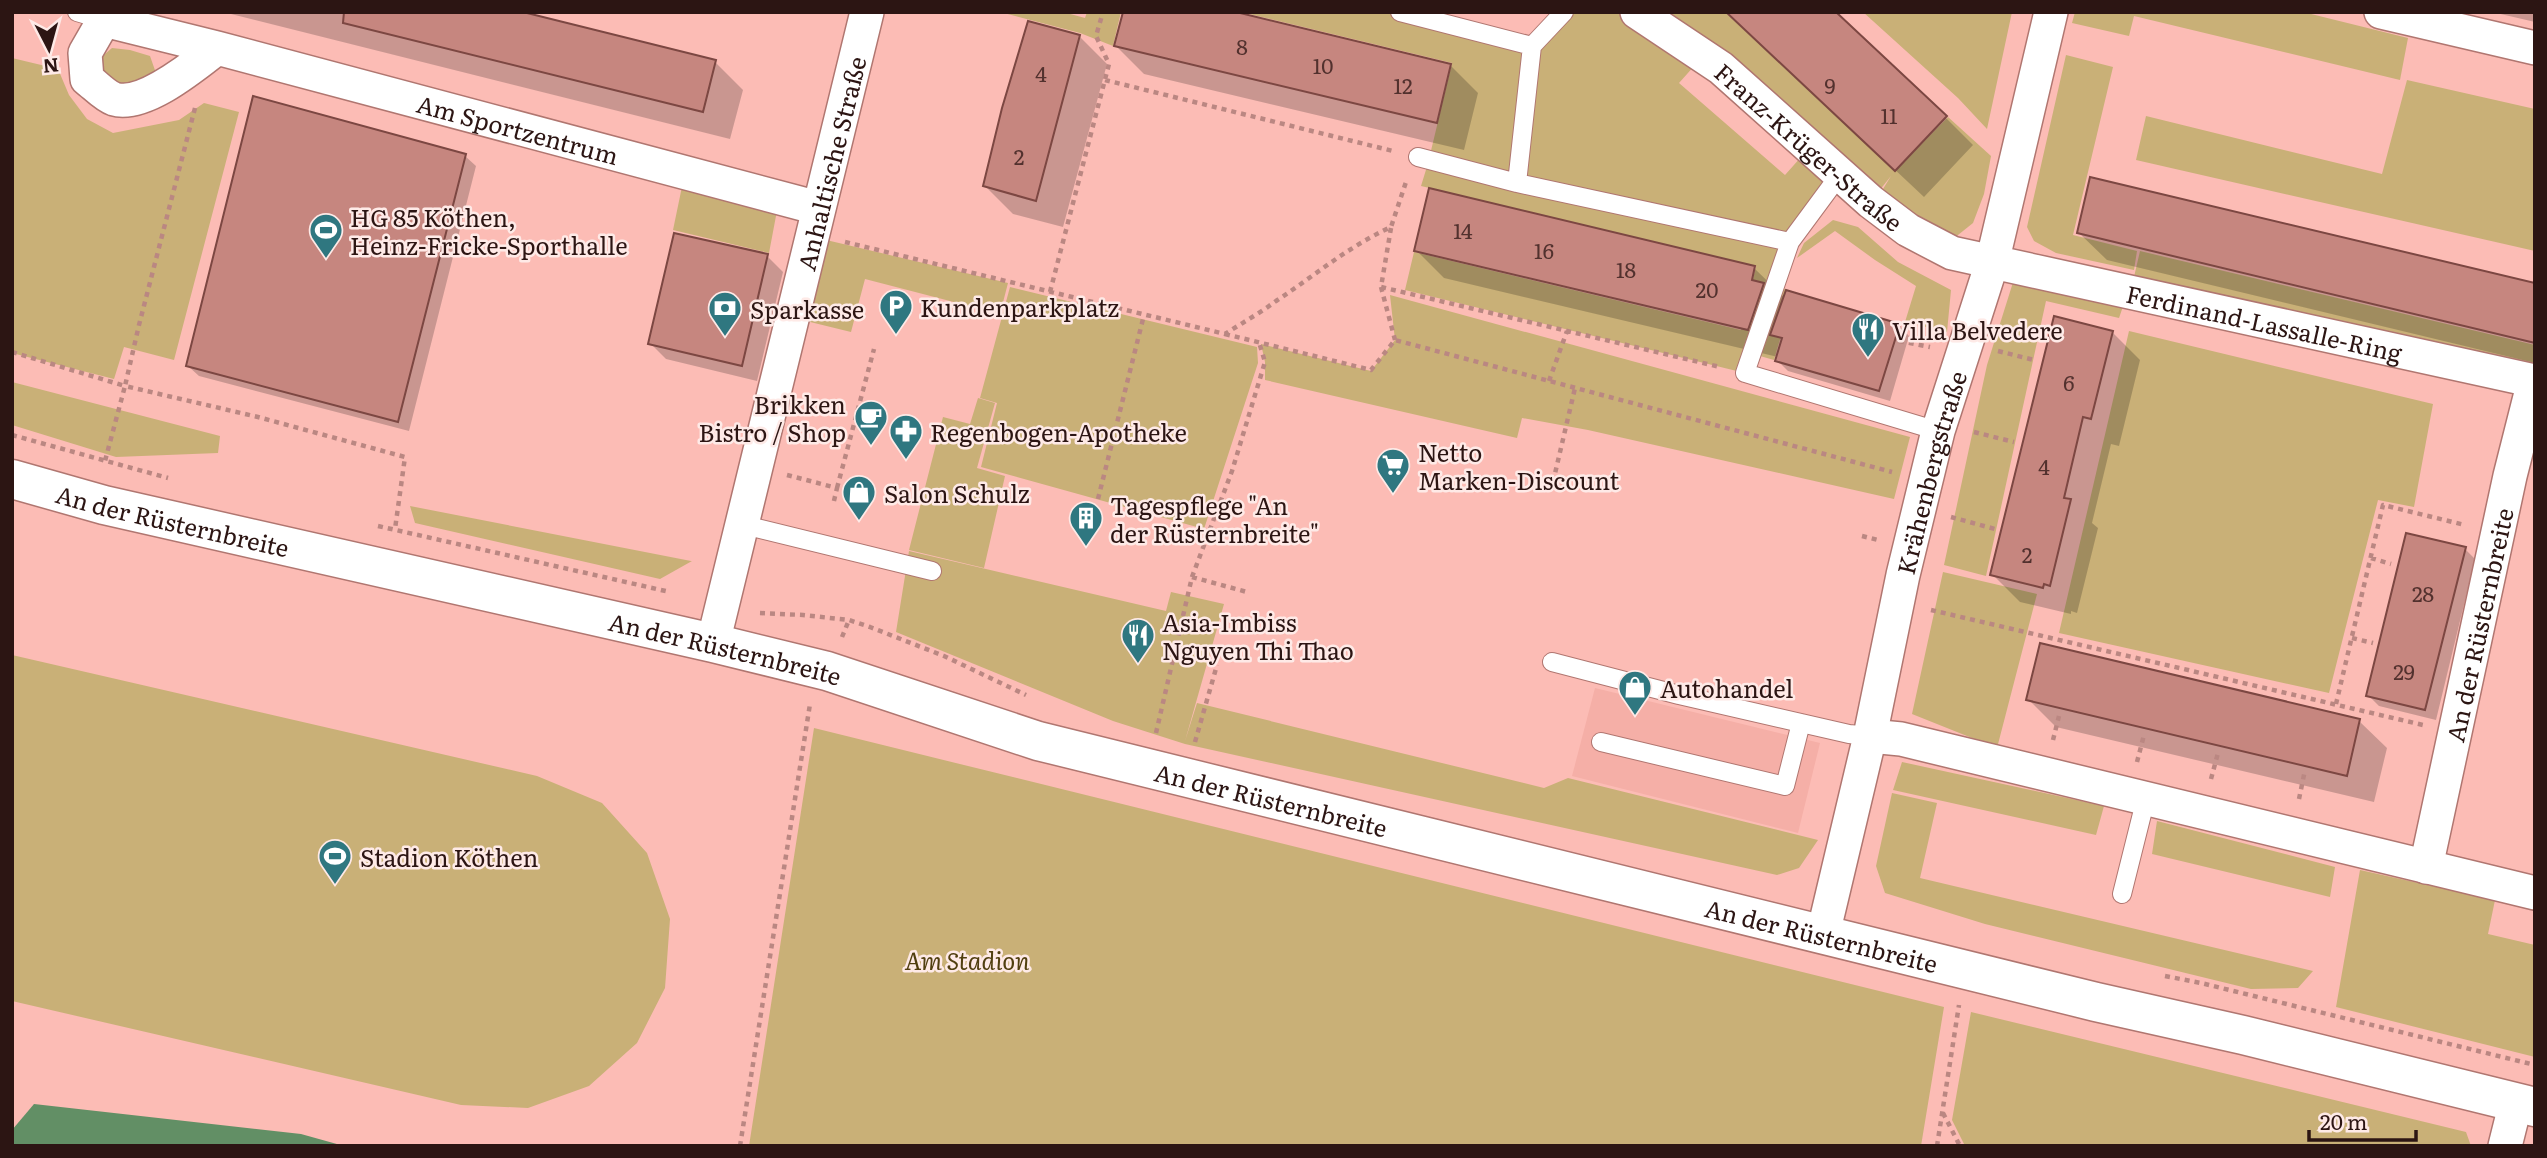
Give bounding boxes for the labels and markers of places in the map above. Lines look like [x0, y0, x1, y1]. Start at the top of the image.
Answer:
place label: HG 85 Köthen, Heinz-Fricke-Sporthalle [350, 199, 628, 262]
sports icon: HG 85 Köthen, Heinz-Fricke-Sporthalle [307, 211, 345, 260]
parking icon: Kundenparkplatz [877, 287, 915, 336]
bank icon: Sparkasse [706, 289, 744, 338]
place label: Kundenparkplatz [920, 289, 1120, 324]
place label: Sparkasse [750, 291, 864, 326]
restaurant icon: Villa Belvedere [1849, 310, 1887, 359]
place label: Villa Belvedere [1892, 312, 2063, 347]
place label: Brikken Bistro / Shop [699, 386, 846, 449]
cafe icon: Brikken Bistro / Shop [852, 398, 890, 447]
pharmacy icon: Regenbogen-Apotheke [887, 412, 925, 461]
place label: Regenbogen-Apotheke [930, 414, 1187, 449]
place label: Netto Marken-Discount [1418, 434, 1620, 497]
supermarket icon: Netto Marken-Discount [1374, 446, 1412, 495]
shop icon: Salon Schulz [840, 473, 878, 522]
place label: Salon Schulz [884, 475, 1030, 510]
place label: Tagespflege "An der Rüsternbreite" [1110, 487, 1319, 550]
building icon: Tagespflege "An der Rüsternbreite" [1067, 499, 1105, 548]
place label: Asia-Imbiss Nguyen Thi Thao [1162, 604, 1354, 667]
restaurant icon: Asia-Imbiss Nguyen Thi Thao [1119, 616, 1157, 665]
shop icon: Autohandel [1616, 668, 1654, 717]
place label: Autohandel [1660, 670, 1793, 705]
sports icon: Stadion Köthen [316, 837, 354, 886]
place label: Stadion Köthen [360, 839, 539, 874]

